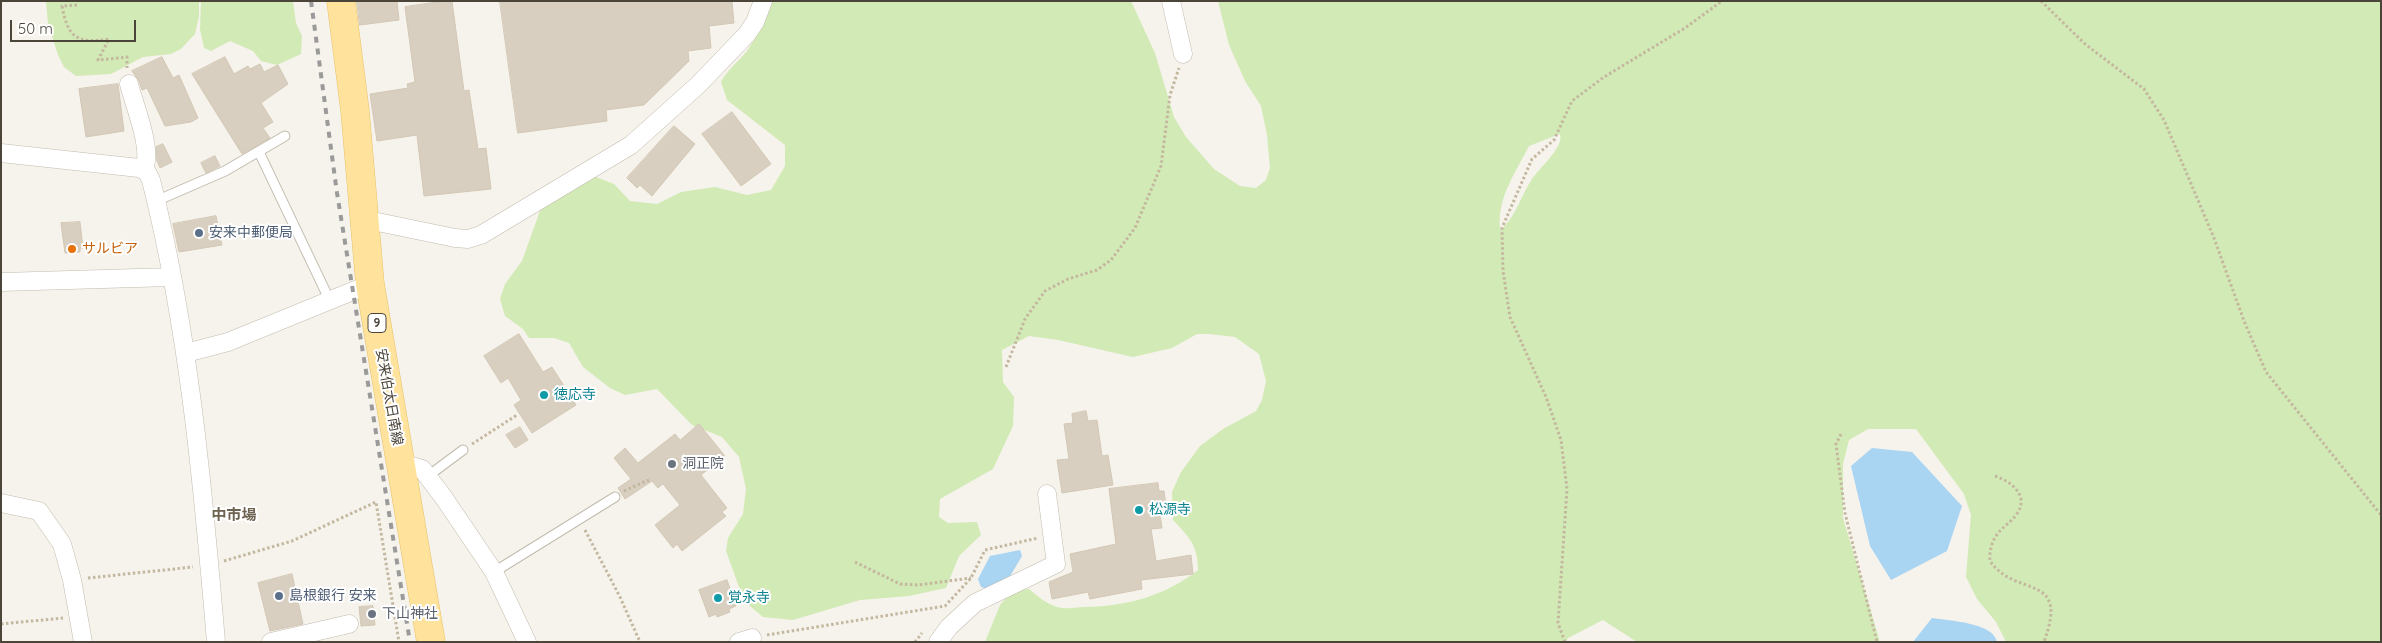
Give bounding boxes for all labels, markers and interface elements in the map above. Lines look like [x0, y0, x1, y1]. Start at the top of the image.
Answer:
scale bar [12, 10, 139, 42]
text: 50 m [18, 19, 53, 38]
place label: 安来中郵便局 [209, 225, 293, 241]
marker: 安来中郵便局 [193, 227, 205, 239]
place label: サルビア [82, 241, 138, 257]
marker: サルビア [66, 243, 78, 255]
road number: 9 [368, 314, 386, 332]
street label: 安来伯太日南線 [372, 347, 406, 447]
place label: 徳応寺 [554, 387, 596, 403]
marker: 徳応寺 [538, 389, 550, 401]
place label: 洞正院 [682, 456, 724, 472]
marker: 洞正院 [666, 458, 678, 470]
place label: 松源寺 [1149, 502, 1191, 518]
marker: 松源寺 [1133, 504, 1145, 516]
district label: 中市場 [212, 506, 256, 524]
place label: 島根銀行 安来 [289, 588, 377, 604]
marker: 島根銀行 安来 [273, 590, 285, 602]
place label: 覚永寺 [728, 590, 770, 606]
marker: 覚永寺 [712, 592, 724, 604]
place label: 下山神社 [382, 606, 438, 622]
marker: 下山神社 [366, 608, 378, 620]

